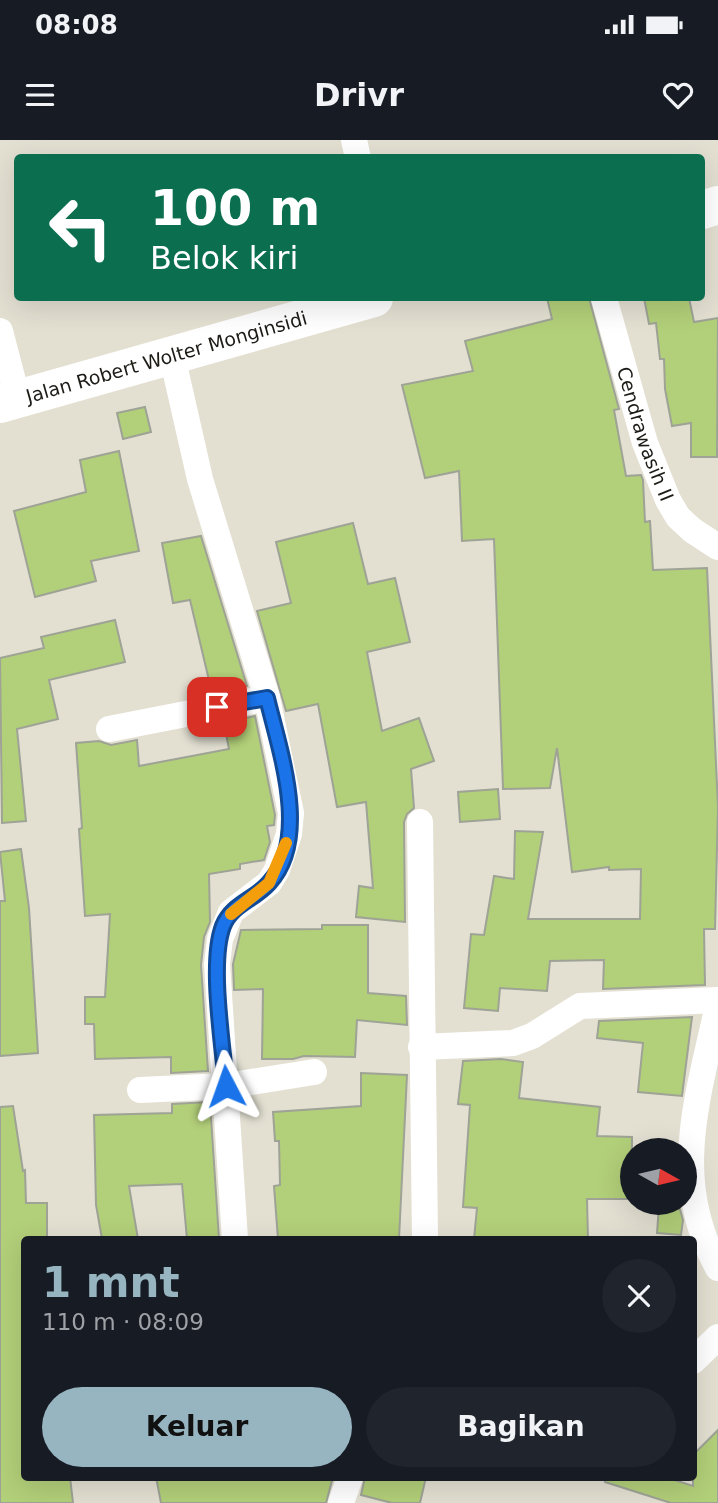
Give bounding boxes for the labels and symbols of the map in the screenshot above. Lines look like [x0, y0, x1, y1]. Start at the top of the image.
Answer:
street label: Jalan Robert Wolter Monginsidi [23, 307, 309, 407]
street label: Cendrawasih II [613, 364, 678, 504]
pin [187, 677, 247, 737]
position arrow [189, 1049, 263, 1123]
north arrow [620, 1138, 696, 1214]

